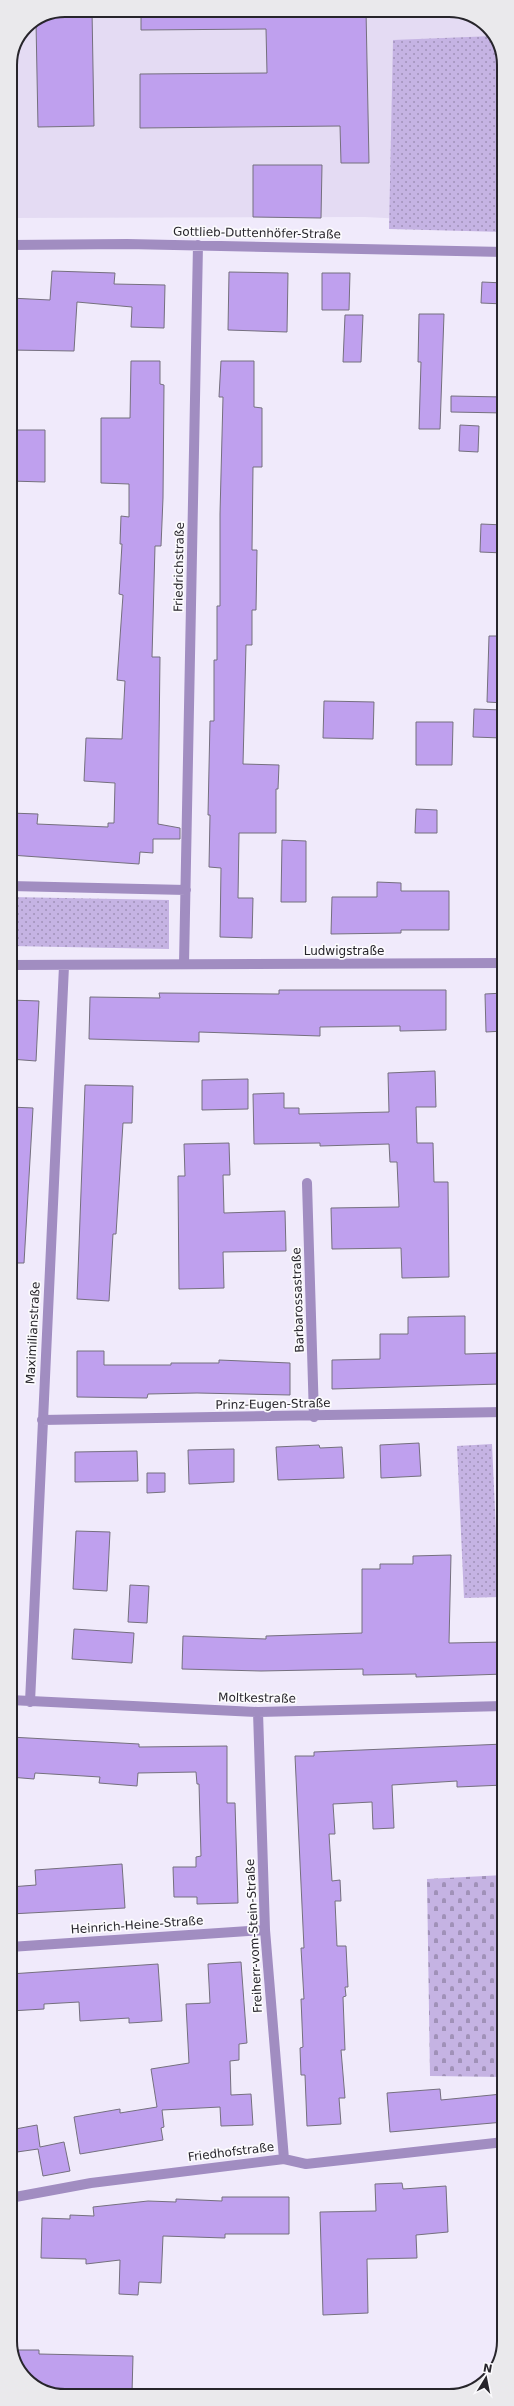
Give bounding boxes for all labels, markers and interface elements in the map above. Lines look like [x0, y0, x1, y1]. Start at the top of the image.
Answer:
street label: Gottlieb-Duttenhöfer-Straße [173, 225, 341, 241]
street label: Friedrichstraße [171, 522, 187, 612]
street label: Ludwigstraße [304, 944, 384, 958]
street label: Barbarossastraße [289, 1247, 307, 1353]
street label: Maximilianstraße [23, 1281, 43, 1385]
street label: Prinz-Eugen-Straße [215, 1396, 331, 1412]
street label: Moltkestraße [218, 1690, 296, 1706]
street label: Freiherr-vom-Stein-Straße [243, 1859, 265, 2013]
street label: Heinrich-Heine-Straße [70, 1913, 204, 1937]
street label: Friedhofstraße [187, 2140, 275, 2164]
north arrow [466, 2358, 506, 2398]
text: N [482, 2361, 493, 2376]

